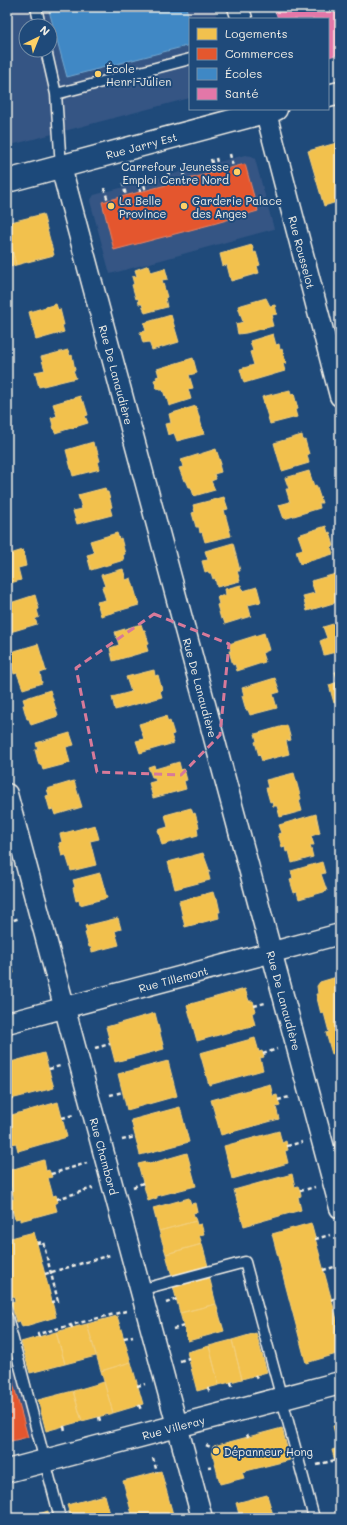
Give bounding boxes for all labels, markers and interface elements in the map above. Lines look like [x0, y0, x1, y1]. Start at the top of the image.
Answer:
north arrow [18, 18, 58, 58]
legend [189, 18, 329, 110]
text: N [37, 22, 53, 39]
text: Logements [225, 25, 288, 41]
text: Commerces [225, 45, 294, 61]
place label: École Henri-Julien [106, 61, 171, 89]
text: Écoles [225, 65, 262, 81]
marker: École Henri-Julien [93, 69, 103, 79]
text: Santé [225, 85, 259, 101]
street label: Rue Jarry Est [104, 128, 179, 162]
place label: Carrefour Jeunesse Emploi Centre Nord [121, 159, 229, 187]
marker: Carrefour Jeunesse Emploi Centre Nord [232, 167, 242, 177]
place label: La Belle Province [119, 193, 167, 221]
place label: Garderie Palace des Anges [192, 193, 282, 221]
marker: La Belle Province [106, 201, 116, 211]
marker: Garderie Palace des Anges [179, 201, 189, 211]
street label: Rue Rousselot [286, 214, 319, 290]
street label: Rue De Lanaudière [96, 323, 137, 426]
street label: Rue De Lanaudière [180, 636, 221, 739]
street label: Rue De Lanaudière [264, 949, 305, 1052]
street label: Rue Tillemont [137, 962, 210, 995]
street label: Rue Chambord [87, 1116, 122, 1196]
street label: Rue Villeray [140, 1412, 207, 1443]
place label: Dépanneur Hong [224, 1444, 313, 1459]
marker: Dépanneur Hong [211, 1446, 221, 1456]

